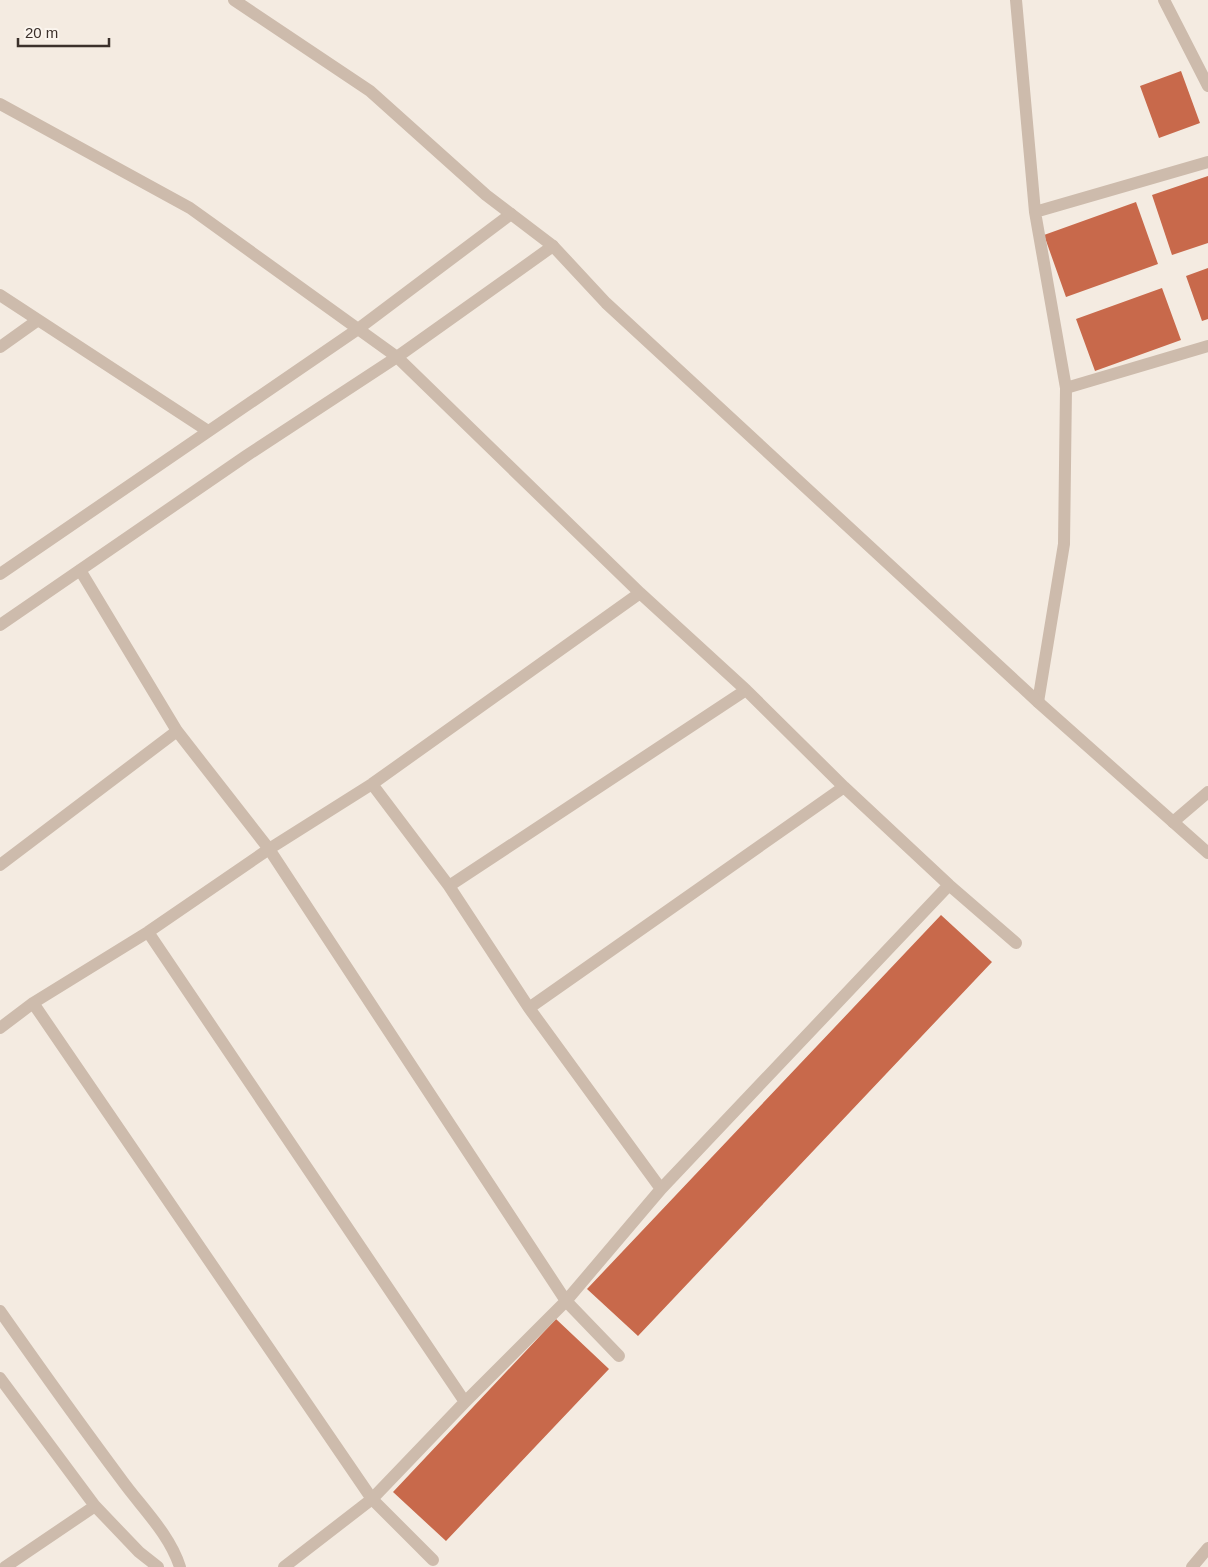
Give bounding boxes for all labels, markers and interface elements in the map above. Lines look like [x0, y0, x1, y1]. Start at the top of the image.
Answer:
scale bar [18, 15, 109, 47]
text: 20 m [25, 24, 58, 41]

